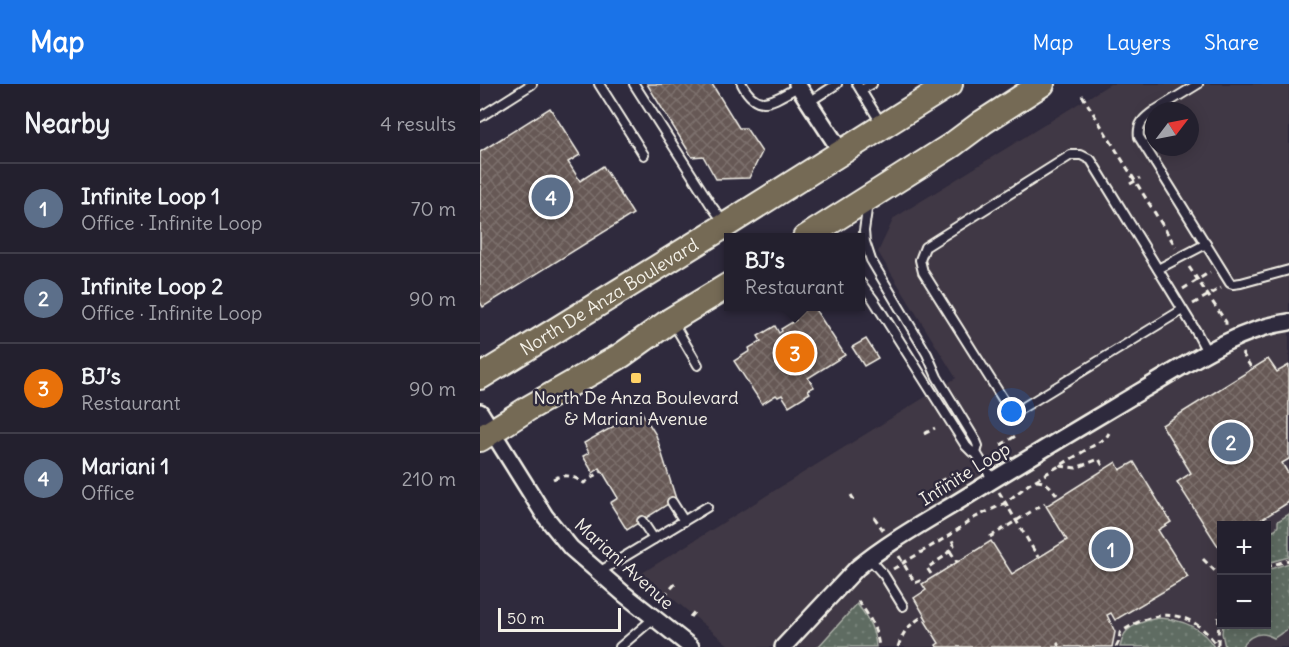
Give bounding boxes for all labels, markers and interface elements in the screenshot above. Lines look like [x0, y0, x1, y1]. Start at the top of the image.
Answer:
text: Map [30, 24, 84, 60]
text: Map [1033, 29, 1073, 56]
text: Layers [1106, 29, 1171, 56]
text: Share [1204, 29, 1259, 56]
north arrow [1145, 102, 1199, 156]
text: Nearby [24, 107, 110, 140]
text: 4 results [380, 111, 456, 136]
pin: 4 [532, 174, 570, 220]
text: Infinite Loop 1 [81, 182, 220, 210]
text: 1 [40, 196, 47, 221]
text: 70 m [411, 196, 456, 221]
text: Office · Infinite Loop [81, 210, 262, 235]
street label: North De Anza Boulevard [516, 233, 703, 360]
popup [724, 233, 865, 311]
text: BJ’s [745, 246, 785, 274]
text: Infinite Loop 2 [81, 272, 223, 300]
text: Restaurant [745, 274, 844, 299]
text: 2 [38, 286, 49, 311]
text: 90 m [409, 286, 456, 311]
text: Office · Infinite Loop [81, 300, 262, 325]
pin: 3 [776, 330, 814, 376]
text: BJ’s [81, 362, 121, 390]
marker: North De Anza Boulevard & Mariani Avenue [629, 371, 643, 385]
text: 3 [38, 376, 49, 401]
text: 90 m [409, 376, 456, 401]
place label: North De Anza Boulevard & Mariani Avenue [533, 386, 739, 430]
text: Restaurant [81, 390, 180, 415]
your location [997, 397, 1026, 426]
pin: 2 [1212, 420, 1251, 464]
street label: Infinite Loop [915, 437, 1014, 510]
text: Mariani 1 [81, 452, 169, 480]
text: 4 [38, 466, 49, 491]
text: 210 m [402, 466, 456, 491]
text: Office [81, 480, 135, 505]
street label: Mariani Avenue [570, 513, 679, 614]
map controls [1217, 521, 1271, 629]
button: + [1217, 521, 1271, 575]
pin: 1 [1092, 526, 1130, 572]
button: − [1217, 575, 1271, 629]
scale bar [498, 605, 621, 632]
text: 50 m [507, 608, 545, 628]

